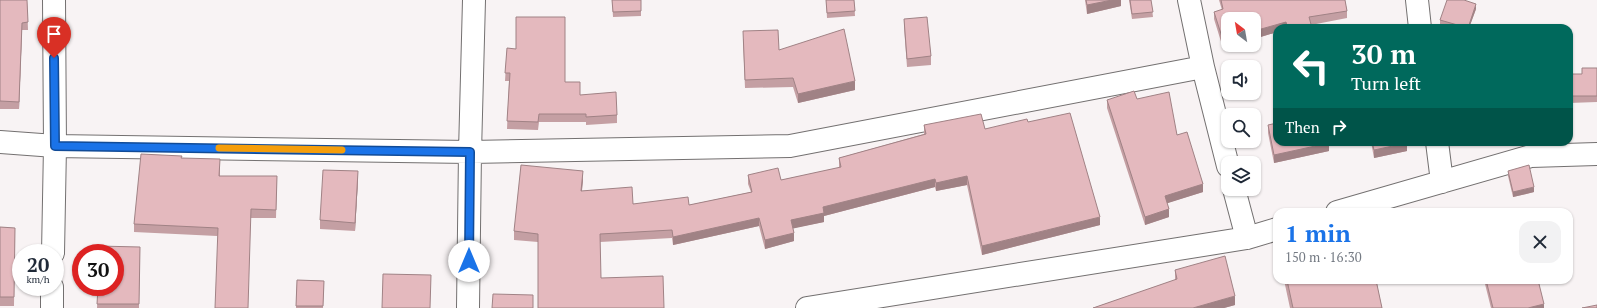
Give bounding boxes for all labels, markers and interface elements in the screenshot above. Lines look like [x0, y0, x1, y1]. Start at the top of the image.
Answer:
north arrow [1221, 12, 1261, 52]
map controls [1221, 12, 1261, 196]
pin [37, 17, 71, 58]
icon: arrive [43, 23, 65, 45]
text: 30 m [1351, 35, 1416, 72]
icon: left [1285, 40, 1337, 92]
button: sound [1221, 60, 1261, 100]
text: Turn left [1351, 71, 1421, 95]
button: search [1221, 108, 1261, 148]
icon: right [1328, 116, 1350, 138]
text: Then [1285, 117, 1320, 137]
button: layers [1221, 156, 1261, 196]
text: 1 min [1285, 217, 1351, 249]
button: close [1519, 221, 1561, 263]
position arrow [448, 240, 490, 282]
speed limit sign: 30 [72, 244, 124, 296]
text: 150 m · 16:30 [1285, 248, 1362, 266]
text: 20 [27, 251, 49, 278]
text: km/h [26, 273, 50, 286]

